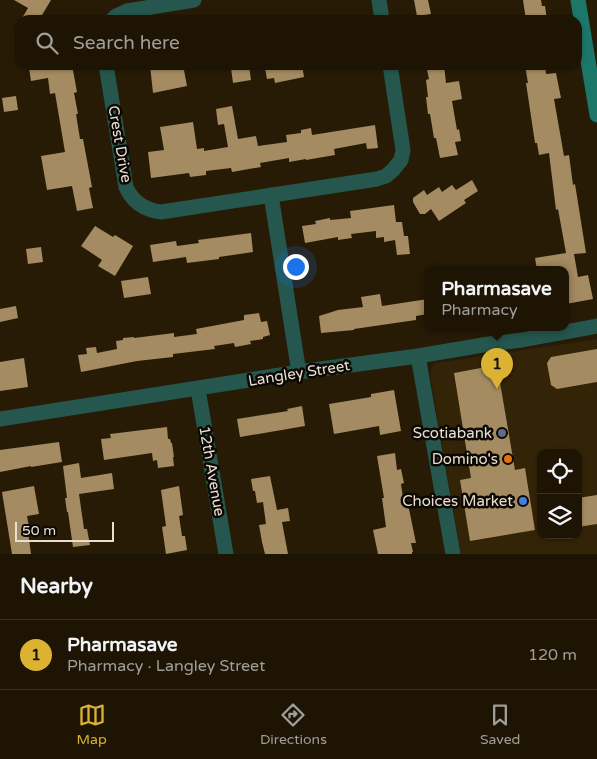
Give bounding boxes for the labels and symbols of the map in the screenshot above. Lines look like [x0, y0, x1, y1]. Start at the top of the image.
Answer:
street label: Crest Drive [104, 104, 136, 184]
your location [283, 254, 309, 280]
pin: 1 [481, 348, 513, 389]
street label: Langley Street [247, 356, 351, 390]
street label: 12th Avenue [195, 424, 229, 518]
place label: Scotiabank [413, 424, 492, 442]
marker: Scotiabank [496, 427, 508, 439]
place label: Domino's [432, 450, 498, 468]
marker: Domino's [502, 453, 514, 465]
place label: Choices Market [402, 492, 513, 510]
marker: Choices Market [517, 495, 529, 507]
scale bar [15, 519, 114, 542]

